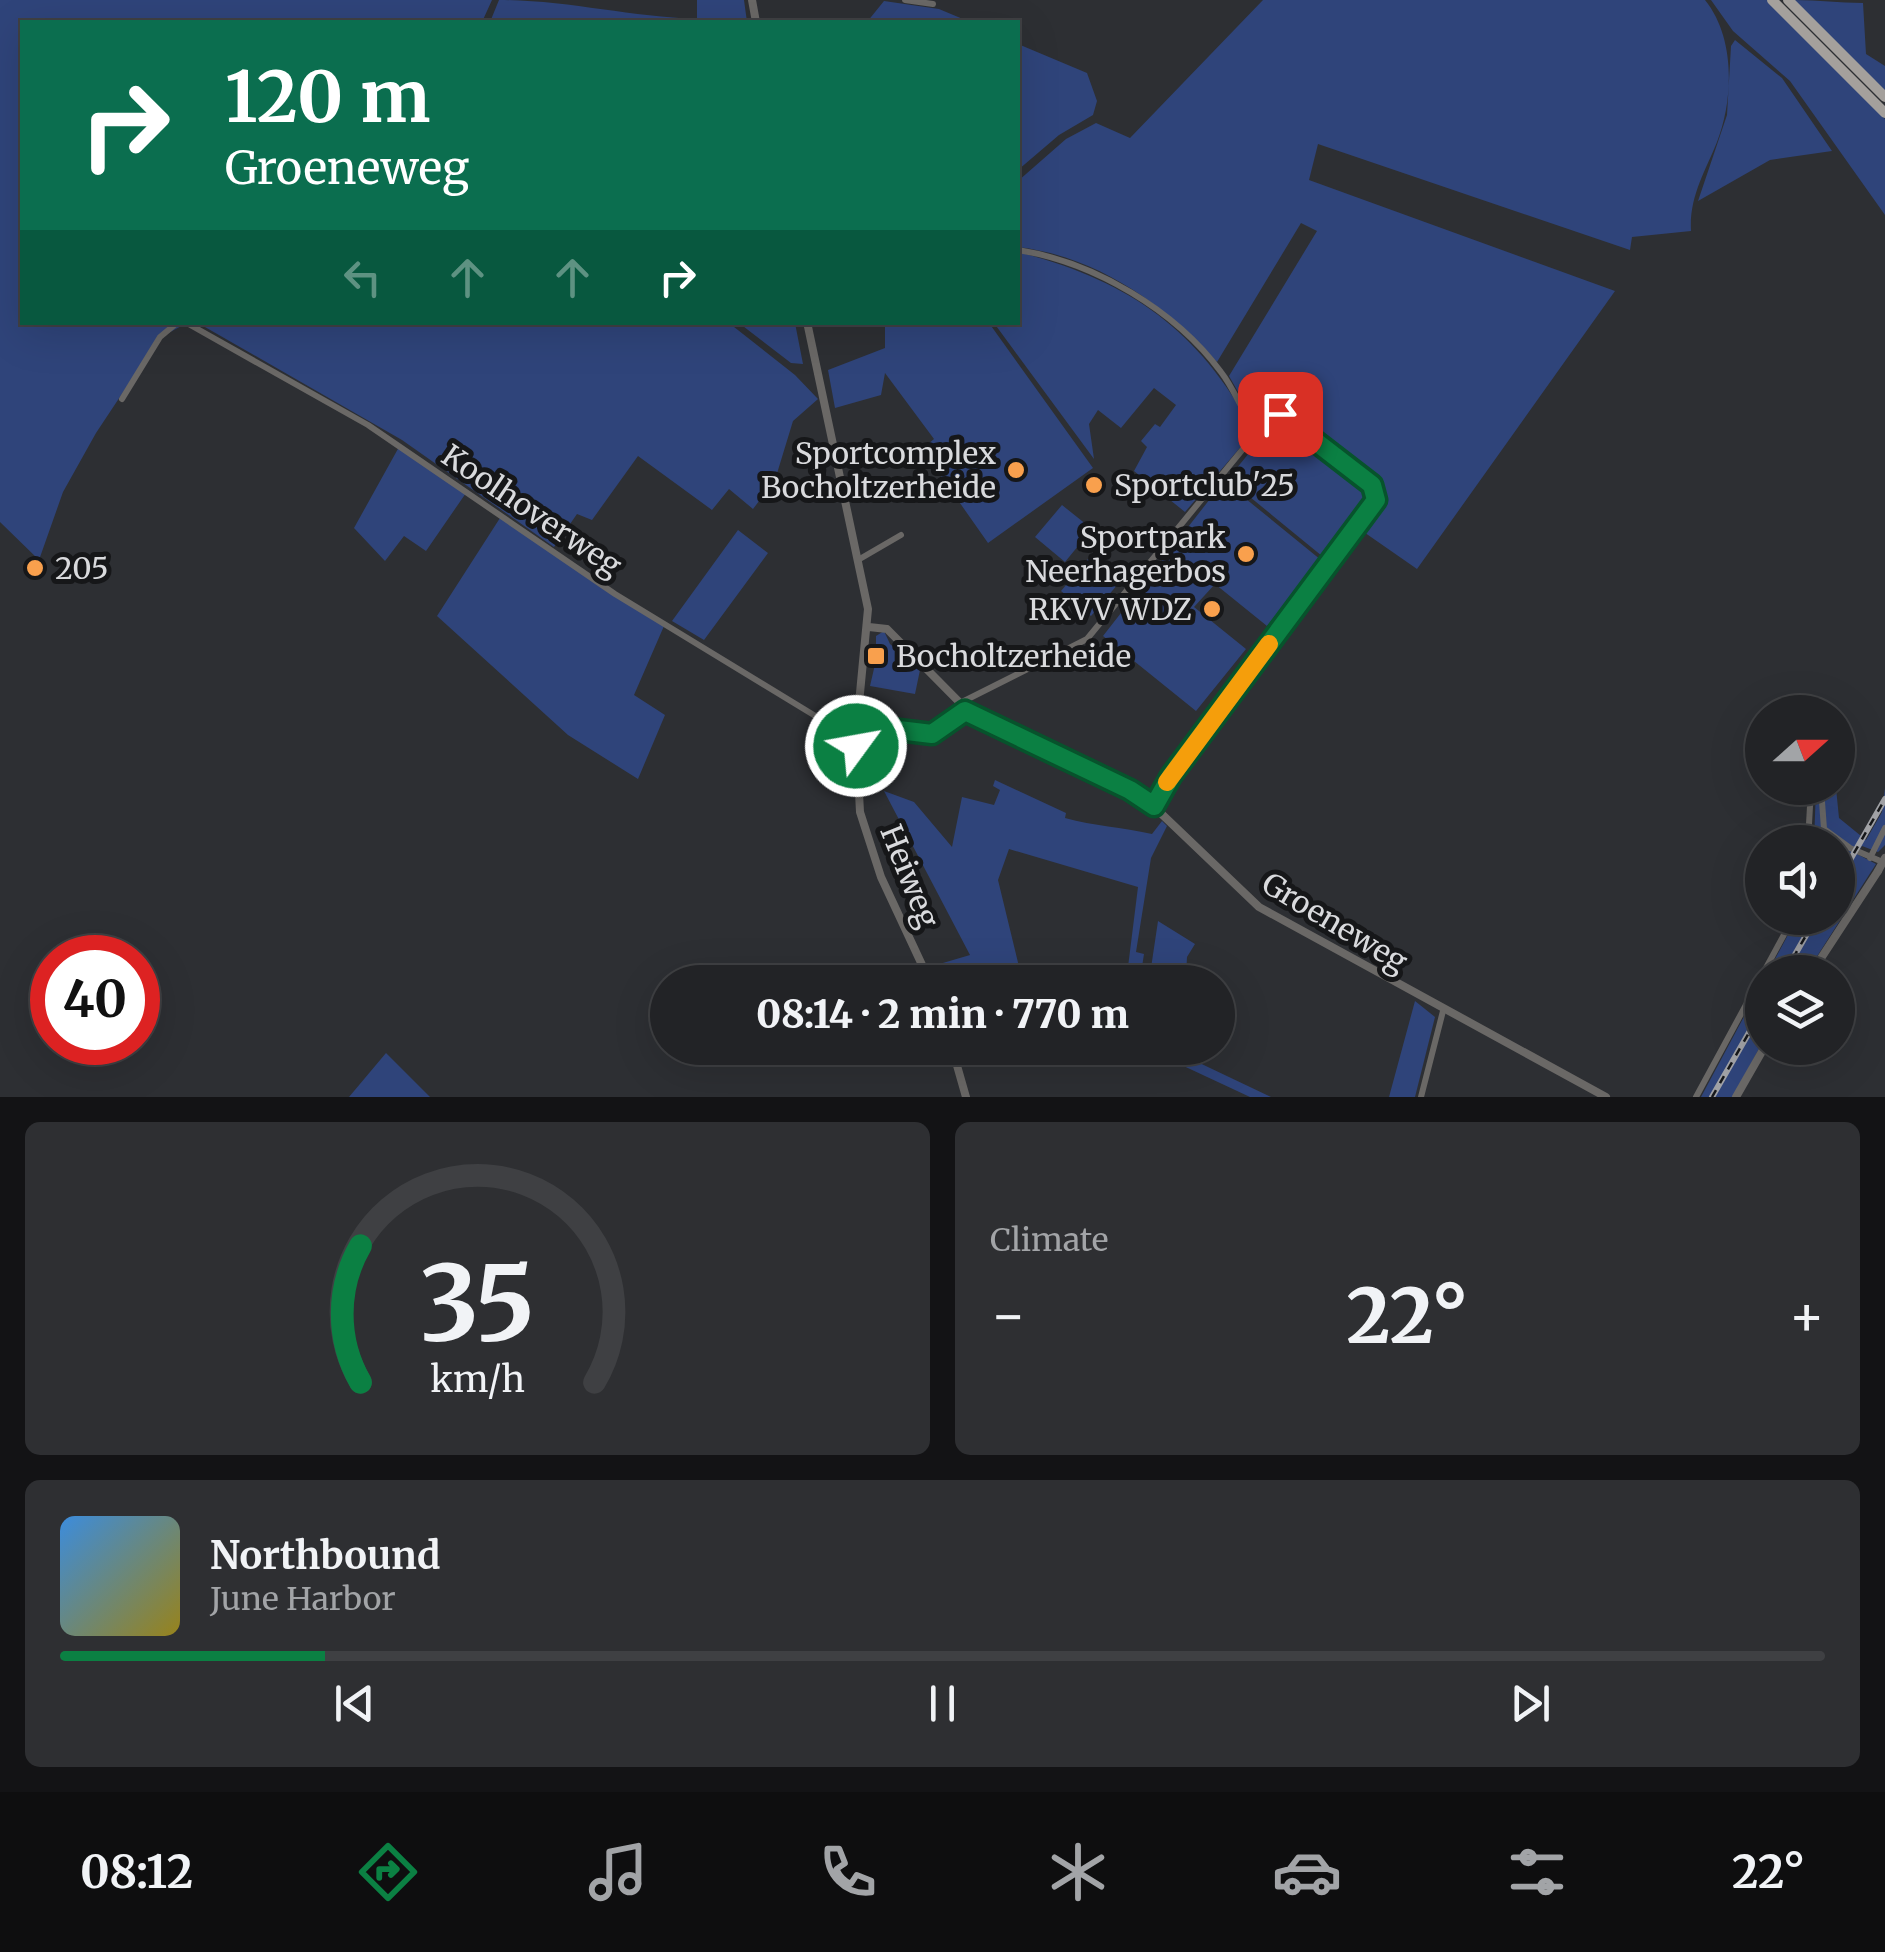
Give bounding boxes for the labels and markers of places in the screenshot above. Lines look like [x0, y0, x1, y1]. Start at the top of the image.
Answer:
pin [1238, 372, 1323, 457]
place label: Sportcomplex Bocholtzerheide [761, 434, 996, 506]
marker: Sportcomplex Bocholtzerheide [1005, 459, 1027, 481]
place label: Sportclub'25 [1114, 466, 1295, 504]
marker: Sportclub'25 [1083, 474, 1105, 496]
place label: Sportpark Neerhagerbos [1025, 518, 1226, 590]
marker: Sportpark Neerhagerbos [1235, 543, 1257, 565]
place label: 205 [55, 549, 108, 587]
marker: 205 [24, 557, 46, 579]
place label: RKVV WDZ [1028, 590, 1192, 628]
marker: RKVV WDZ [1201, 598, 1223, 620]
place label: Bocholtzerheide [896, 637, 1131, 675]
marker: Bocholtzerheide [865, 645, 887, 667]

